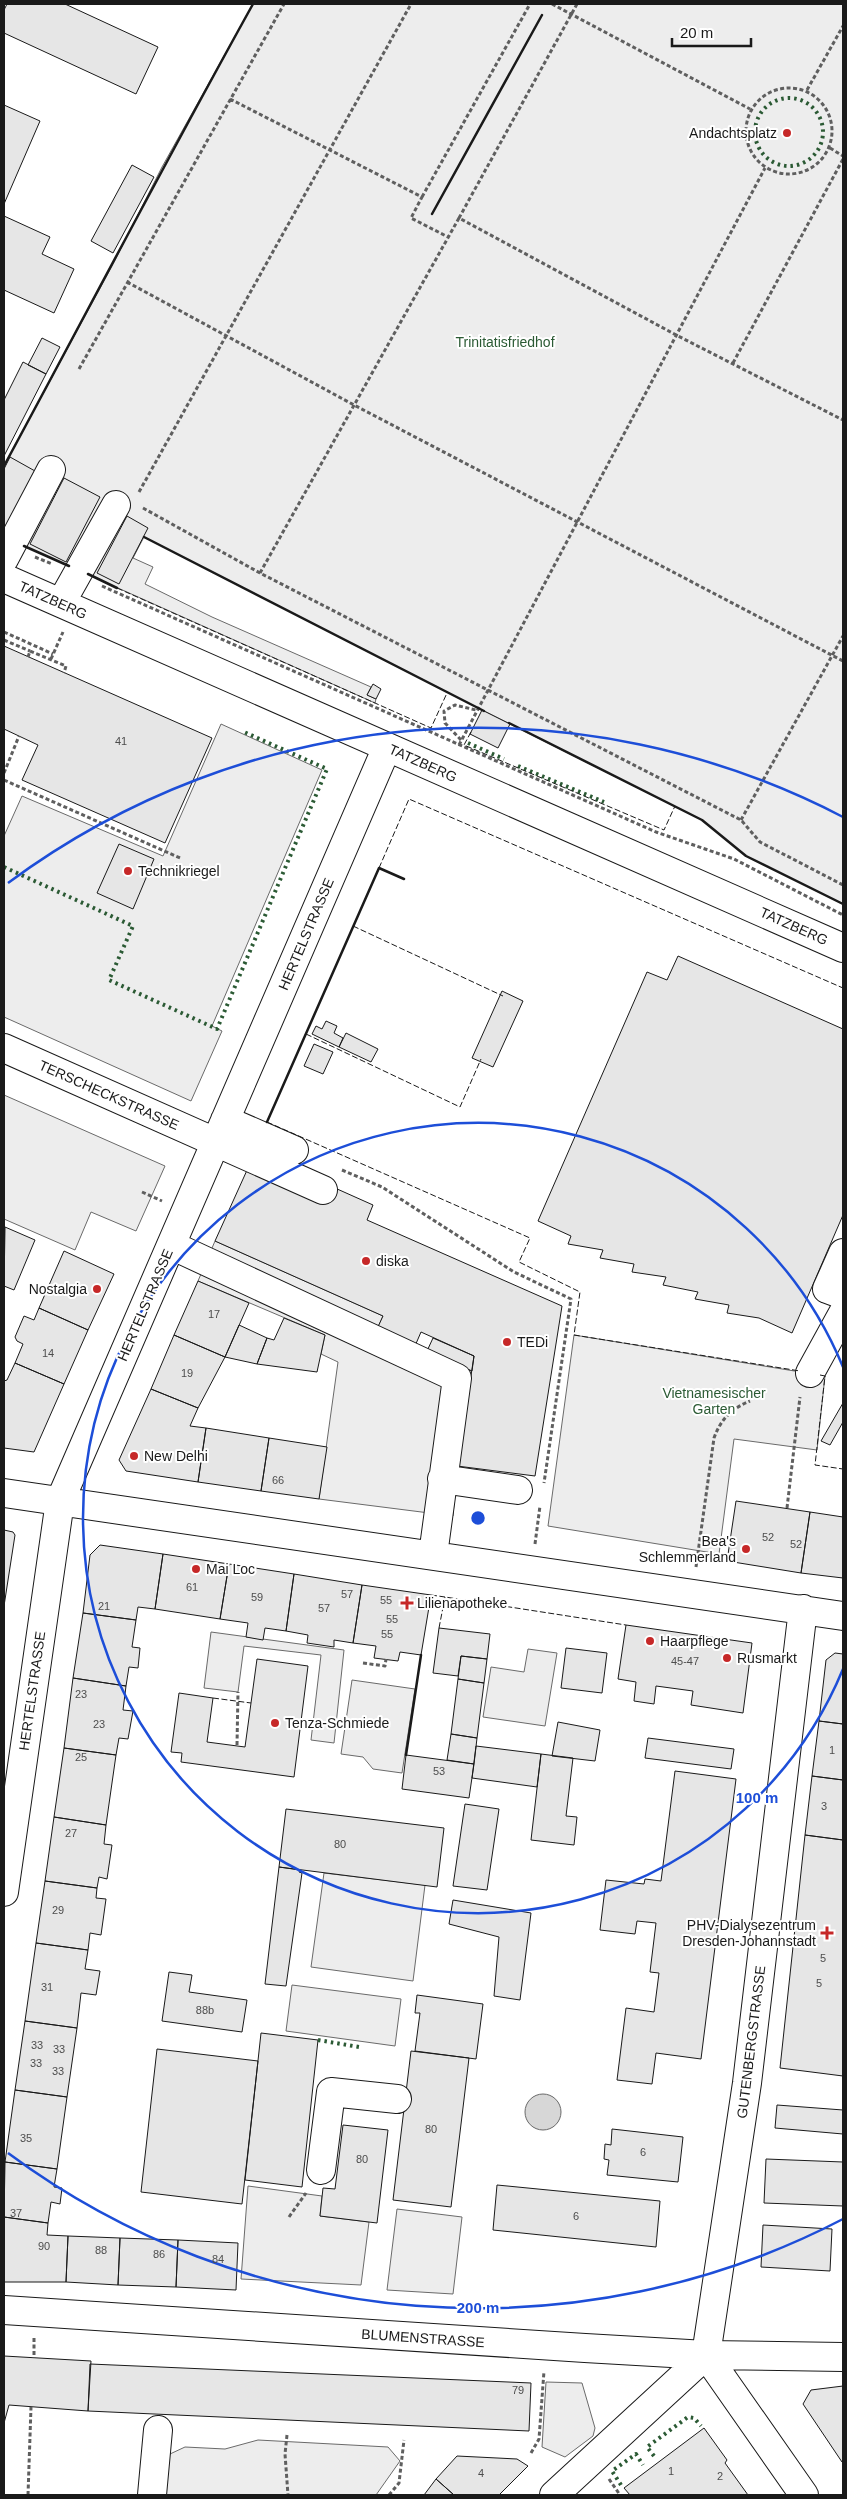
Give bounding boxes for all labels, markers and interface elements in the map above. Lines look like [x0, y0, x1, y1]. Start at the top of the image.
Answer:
scale bar [672, 15, 751, 47]
text: 20 m [680, 24, 713, 41]
place label: Andachtsplatz [689, 125, 777, 141]
marker: Andachtsplatz [781, 127, 793, 139]
park label: Trinitatisfriedhof [455, 334, 555, 350]
street label: TATZBERG [17, 578, 89, 622]
house number: 41 [115, 735, 127, 747]
street label: TATZBERG [387, 741, 459, 785]
place label: Technikriegel [138, 863, 220, 879]
marker: Technikriegel [122, 865, 134, 877]
street label: HERTELSTRASSE [275, 875, 337, 993]
street label: TATZBERG [758, 904, 830, 948]
street label: TERSCHECKSTRASSE [36, 1057, 182, 1133]
street label: HERTELSTRASSE [114, 1246, 176, 1364]
place label: diska [376, 1253, 409, 1269]
marker: diska [360, 1255, 372, 1267]
place label: Nostalgia [29, 1281, 87, 1297]
marker: Nostalgia [91, 1283, 103, 1295]
house number: 17 [208, 1308, 220, 1320]
place label: TEDi [517, 1334, 548, 1350]
marker: TEDi [501, 1336, 513, 1348]
house number: 14 [42, 1347, 54, 1359]
house number: 19 [181, 1367, 193, 1379]
park label: Vietnamesischer Garten [662, 1385, 766, 1417]
place label: New Delhi [144, 1448, 208, 1464]
marker: New Delhi [128, 1450, 140, 1462]
house number: 66 [272, 1474, 284, 1486]
centre of rings [469, 1509, 487, 1527]
house number: 52 [762, 1531, 774, 1543]
place label: Bea's Schlemmerland [639, 1533, 736, 1565]
house number: 52 [790, 1538, 802, 1550]
marker: Bea's Schlemmerland [740, 1543, 752, 1555]
place label: Mai Loc [206, 1561, 255, 1577]
marker: Mai Loc [190, 1563, 202, 1575]
house number: 61 [186, 1581, 198, 1593]
house number: 57 [341, 1588, 353, 1600]
house number: 59 [251, 1591, 263, 1603]
house number: 55 [380, 1594, 392, 1606]
place label: Lilienapotheke [417, 1595, 508, 1611]
marker: Lilienapotheke [401, 1597, 413, 1609]
house number: 21 [98, 1600, 110, 1612]
house number: 57 [318, 1602, 330, 1614]
house number: 55 [386, 1613, 398, 1625]
house number: 55 [381, 1628, 393, 1640]
street label: HERTELSTRASSE [16, 1630, 48, 1752]
place label: Haarpflege [660, 1633, 729, 1649]
marker: Haarpflege [644, 1635, 656, 1647]
place label: Rusmarkt [737, 1650, 797, 1666]
marker: Rusmarkt [721, 1652, 733, 1664]
house number: 45-47 [671, 1655, 699, 1667]
house number: 23 [75, 1688, 87, 1700]
place label: Tenza-Schmiede [285, 1715, 389, 1731]
marker: Tenza-Schmiede [269, 1717, 281, 1729]
house number: 23 [93, 1718, 105, 1730]
house number: 1 [829, 1744, 835, 1756]
house number: 25 [75, 1751, 87, 1763]
house number: 53 [433, 1765, 445, 1777]
text: 100 m [736, 1789, 778, 1806]
house number: 3 [821, 1800, 827, 1812]
house number: 27 [65, 1827, 77, 1839]
house number: 80 [334, 1838, 346, 1850]
house number: 29 [52, 1904, 64, 1916]
place label: PHV-Dialysezentrum Dresden-Johannstadt [682, 1917, 816, 1949]
marker: PHV-Dialysezentrum Dresden-Johannstadt [820, 1926, 834, 1940]
house number: 5 [820, 1952, 826, 1964]
street label: GUTENBERGSTRASSE [734, 1965, 768, 2119]
house number: 5 [816, 1977, 822, 1989]
house number: 31 [41, 1981, 53, 1993]
house number: 88b [196, 2004, 214, 2016]
house number: 33 [31, 2039, 43, 2051]
house number: 33 [53, 2043, 65, 2055]
house number: 33 [30, 2057, 42, 2069]
house number: 33 [52, 2065, 64, 2077]
house number: 80 [425, 2123, 437, 2135]
house number: 35 [20, 2132, 32, 2144]
house number: 6 [640, 2146, 646, 2158]
house number: 80 [356, 2153, 368, 2165]
house number: 37 [10, 2207, 22, 2219]
house number: 6 [573, 2210, 579, 2222]
house number: 90 [38, 2240, 50, 2252]
house number: 88 [95, 2244, 107, 2256]
house number: 86 [153, 2248, 165, 2260]
house number: 84 [212, 2253, 224, 2265]
text: 200 m [457, 2299, 499, 2316]
street label: BLUMENSTRASSE [361, 2326, 485, 2350]
house number: 79 [512, 2384, 524, 2396]
house number: 1 [668, 2465, 674, 2477]
house number: 4 [478, 2467, 484, 2479]
house number: 2 [717, 2470, 723, 2482]

